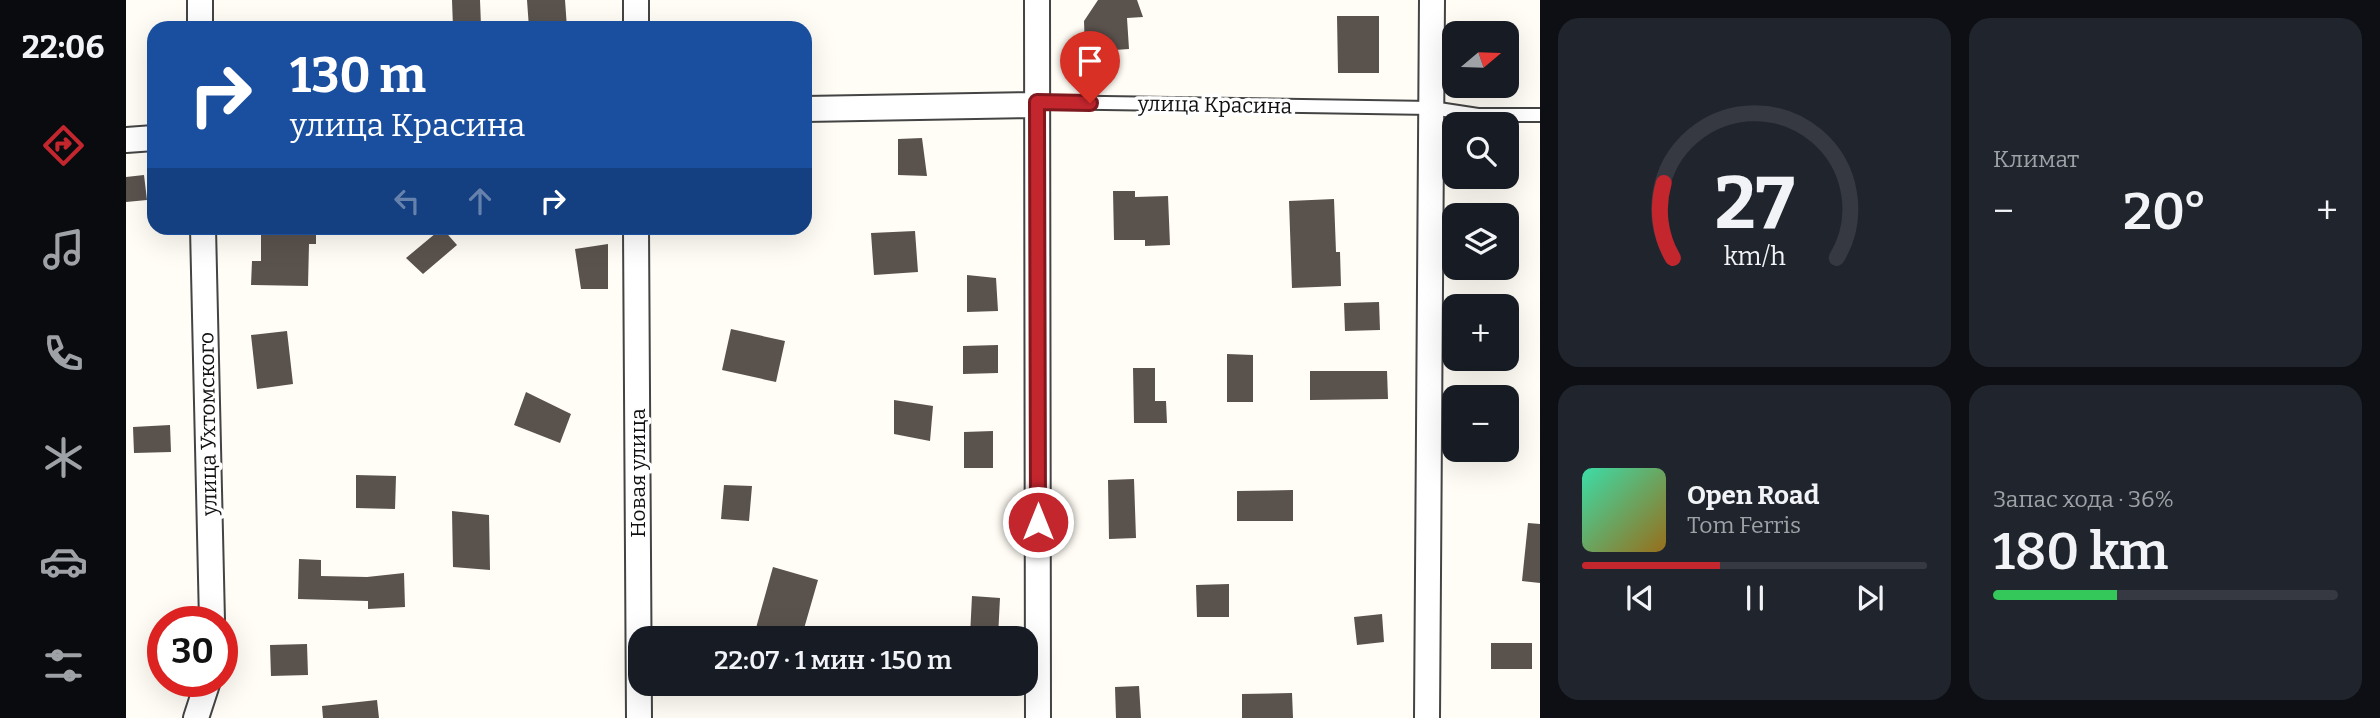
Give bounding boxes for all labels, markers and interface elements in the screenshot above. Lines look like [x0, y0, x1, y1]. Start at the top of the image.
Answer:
north arrow [1442, 21, 1519, 98]
map controls [1442, 21, 1519, 462]
text: 22:06 [22, 28, 104, 66]
pin [1060, 31, 1120, 103]
icon: arrive [1071, 42, 1109, 80]
text: 130 m [290, 46, 426, 105]
icon: right [175, 49, 266, 140]
street label: улица Красина [1137, 91, 1293, 119]
text: улица Красина [290, 106, 525, 144]
button: search [1442, 112, 1519, 189]
icon: directions [39, 121, 88, 170]
text: Климат [1993, 145, 2079, 173]
text: 27 [1715, 161, 1794, 248]
text: 20° [2123, 180, 2207, 243]
icon: left [388, 182, 426, 220]
icon: ahead [461, 182, 499, 220]
icon: right [534, 182, 572, 220]
text: − [1993, 188, 2014, 234]
text: + [2316, 188, 2338, 234]
button: layers [1442, 203, 1519, 280]
icon: music [39, 225, 88, 274]
text: km/h [1724, 242, 1786, 272]
button: + [1442, 294, 1519, 371]
icon: phone [39, 329, 88, 378]
street label: улица Ухтомского [193, 332, 223, 517]
button: − [1442, 385, 1519, 462]
street label: Новая улица [625, 408, 651, 538]
icon: climate [39, 433, 88, 482]
text: Open Road [1687, 480, 1819, 511]
position arrow [1001, 485, 1075, 559]
text: Запас хода · 36% [1993, 485, 2174, 513]
text: Tom Ferris [1687, 511, 1801, 539]
text: 180 km [1993, 520, 2168, 583]
icon: car [39, 537, 88, 586]
icon: previous [1621, 579, 1659, 617]
icon: pause [1736, 579, 1774, 617]
icon: next [1851, 579, 1889, 617]
speed limit sign: 30 [147, 606, 238, 697]
icon: filters [39, 641, 88, 690]
text: 22:07 · 1 мин · 150 m [714, 645, 952, 676]

